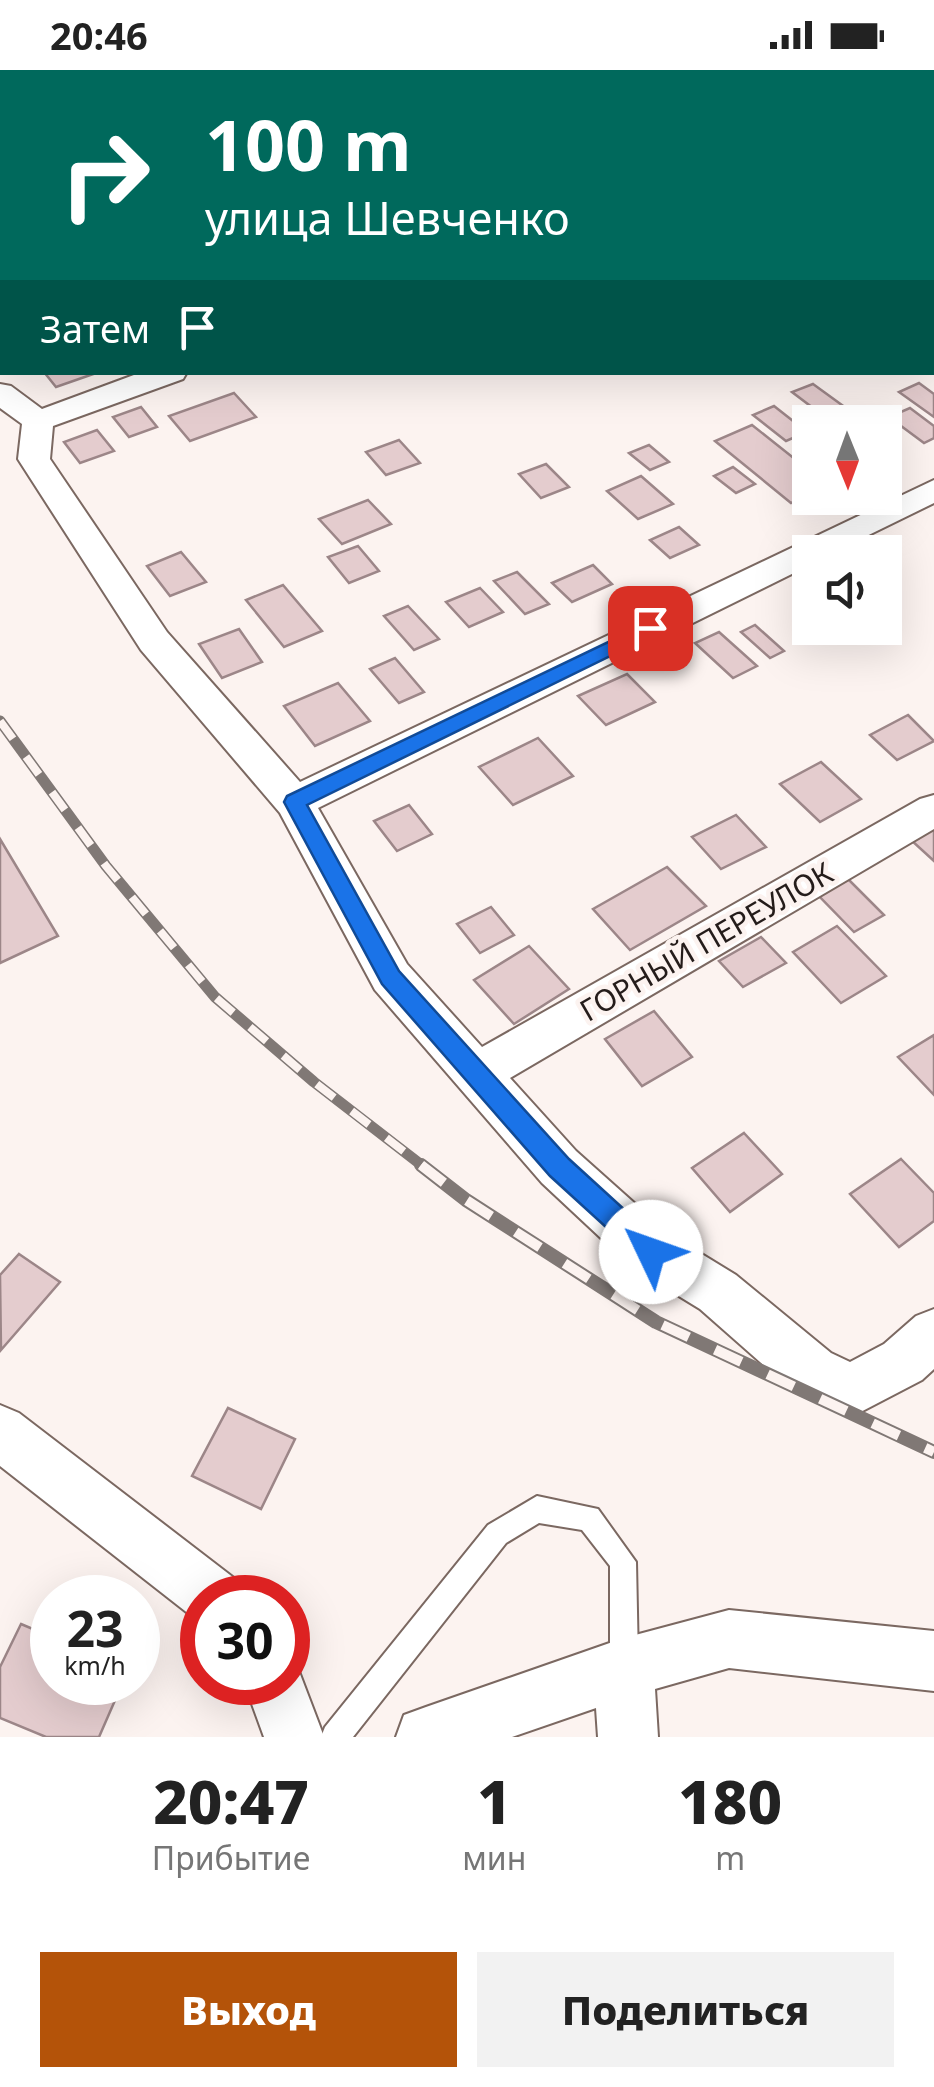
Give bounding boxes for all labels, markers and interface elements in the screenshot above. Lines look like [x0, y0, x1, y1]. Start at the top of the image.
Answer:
text: 20:46 [50, 9, 148, 61]
text: 100 m [205, 96, 412, 192]
icon: right [40, 110, 170, 240]
text: улица Шевченко [205, 187, 570, 248]
icon: arrive [170, 300, 225, 355]
text: Затем [40, 302, 150, 354]
north arrow [792, 405, 902, 515]
map controls [792, 405, 902, 645]
button: sound [792, 535, 902, 645]
pin [608, 586, 693, 671]
icon: arrive [623, 601, 678, 656]
street label: ГОРНЫЙ ПЕРЕУЛОК [572, 852, 840, 1030]
position arrow [599, 1200, 703, 1304]
speed limit sign: 30 [180, 1575, 310, 1705]
text: 23 [66, 1594, 124, 1662]
text: km/h [64, 1648, 126, 1682]
text: 20:47 [153, 1760, 309, 1842]
text: 1 [477, 1760, 512, 1842]
text: 180 [678, 1760, 782, 1842]
text: Прибытие [152, 1836, 310, 1879]
text: мин [462, 1836, 526, 1879]
text: m [715, 1836, 745, 1879]
button: Выход [40, 1952, 457, 2067]
button: Поделиться [477, 1952, 894, 2067]

